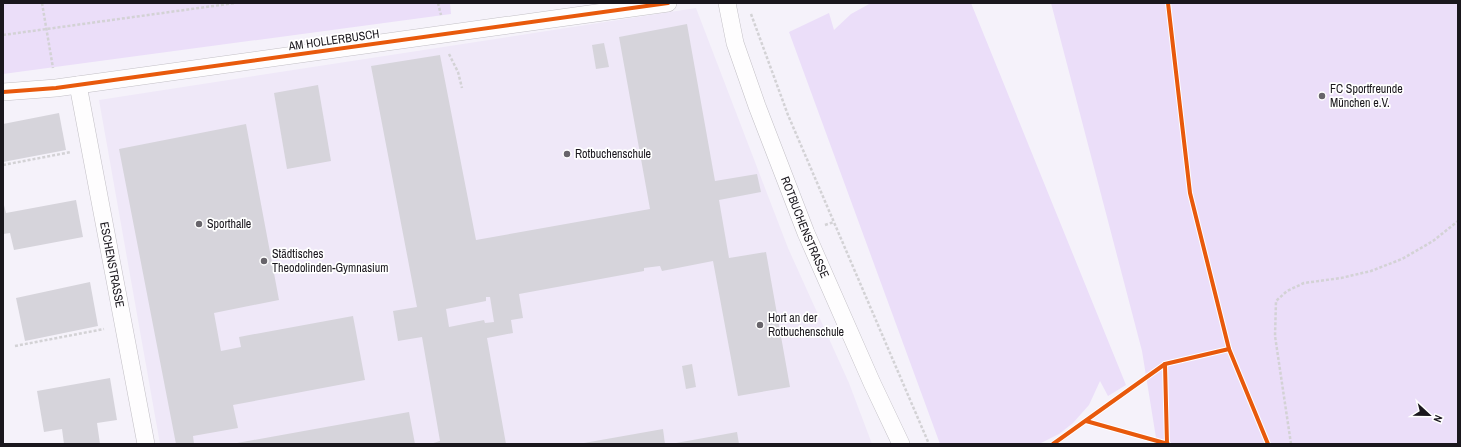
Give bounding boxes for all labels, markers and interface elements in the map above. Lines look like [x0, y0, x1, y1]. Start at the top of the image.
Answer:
street label: AM HOLLERBUSCH [287, 26, 380, 54]
place label: FC Sportfreunde München e.V. [1330, 81, 1403, 111]
marker: FC Sportfreunde München e.V. [1317, 91, 1327, 101]
place label: Rotbuchenschule [575, 146, 651, 162]
marker: Rotbuchenschule [562, 149, 572, 159]
street label: ROTBUCHENSTRASSE [777, 174, 833, 281]
place label: Sporthalle [207, 216, 251, 232]
marker: Sporthalle [194, 219, 204, 229]
street label: ESCHENSTRASSE [96, 221, 128, 309]
place label: Städtisches Theodolinden-Gymnasium [272, 246, 389, 276]
marker: Städtisches Theodolinden-Gymnasium [259, 256, 269, 266]
place label: Hort an der Rotbuchenschule [768, 310, 844, 340]
marker: Hort an der Rotbuchenschule [755, 320, 765, 330]
north arrow [1409, 395, 1449, 435]
text: N [1431, 413, 1446, 424]

